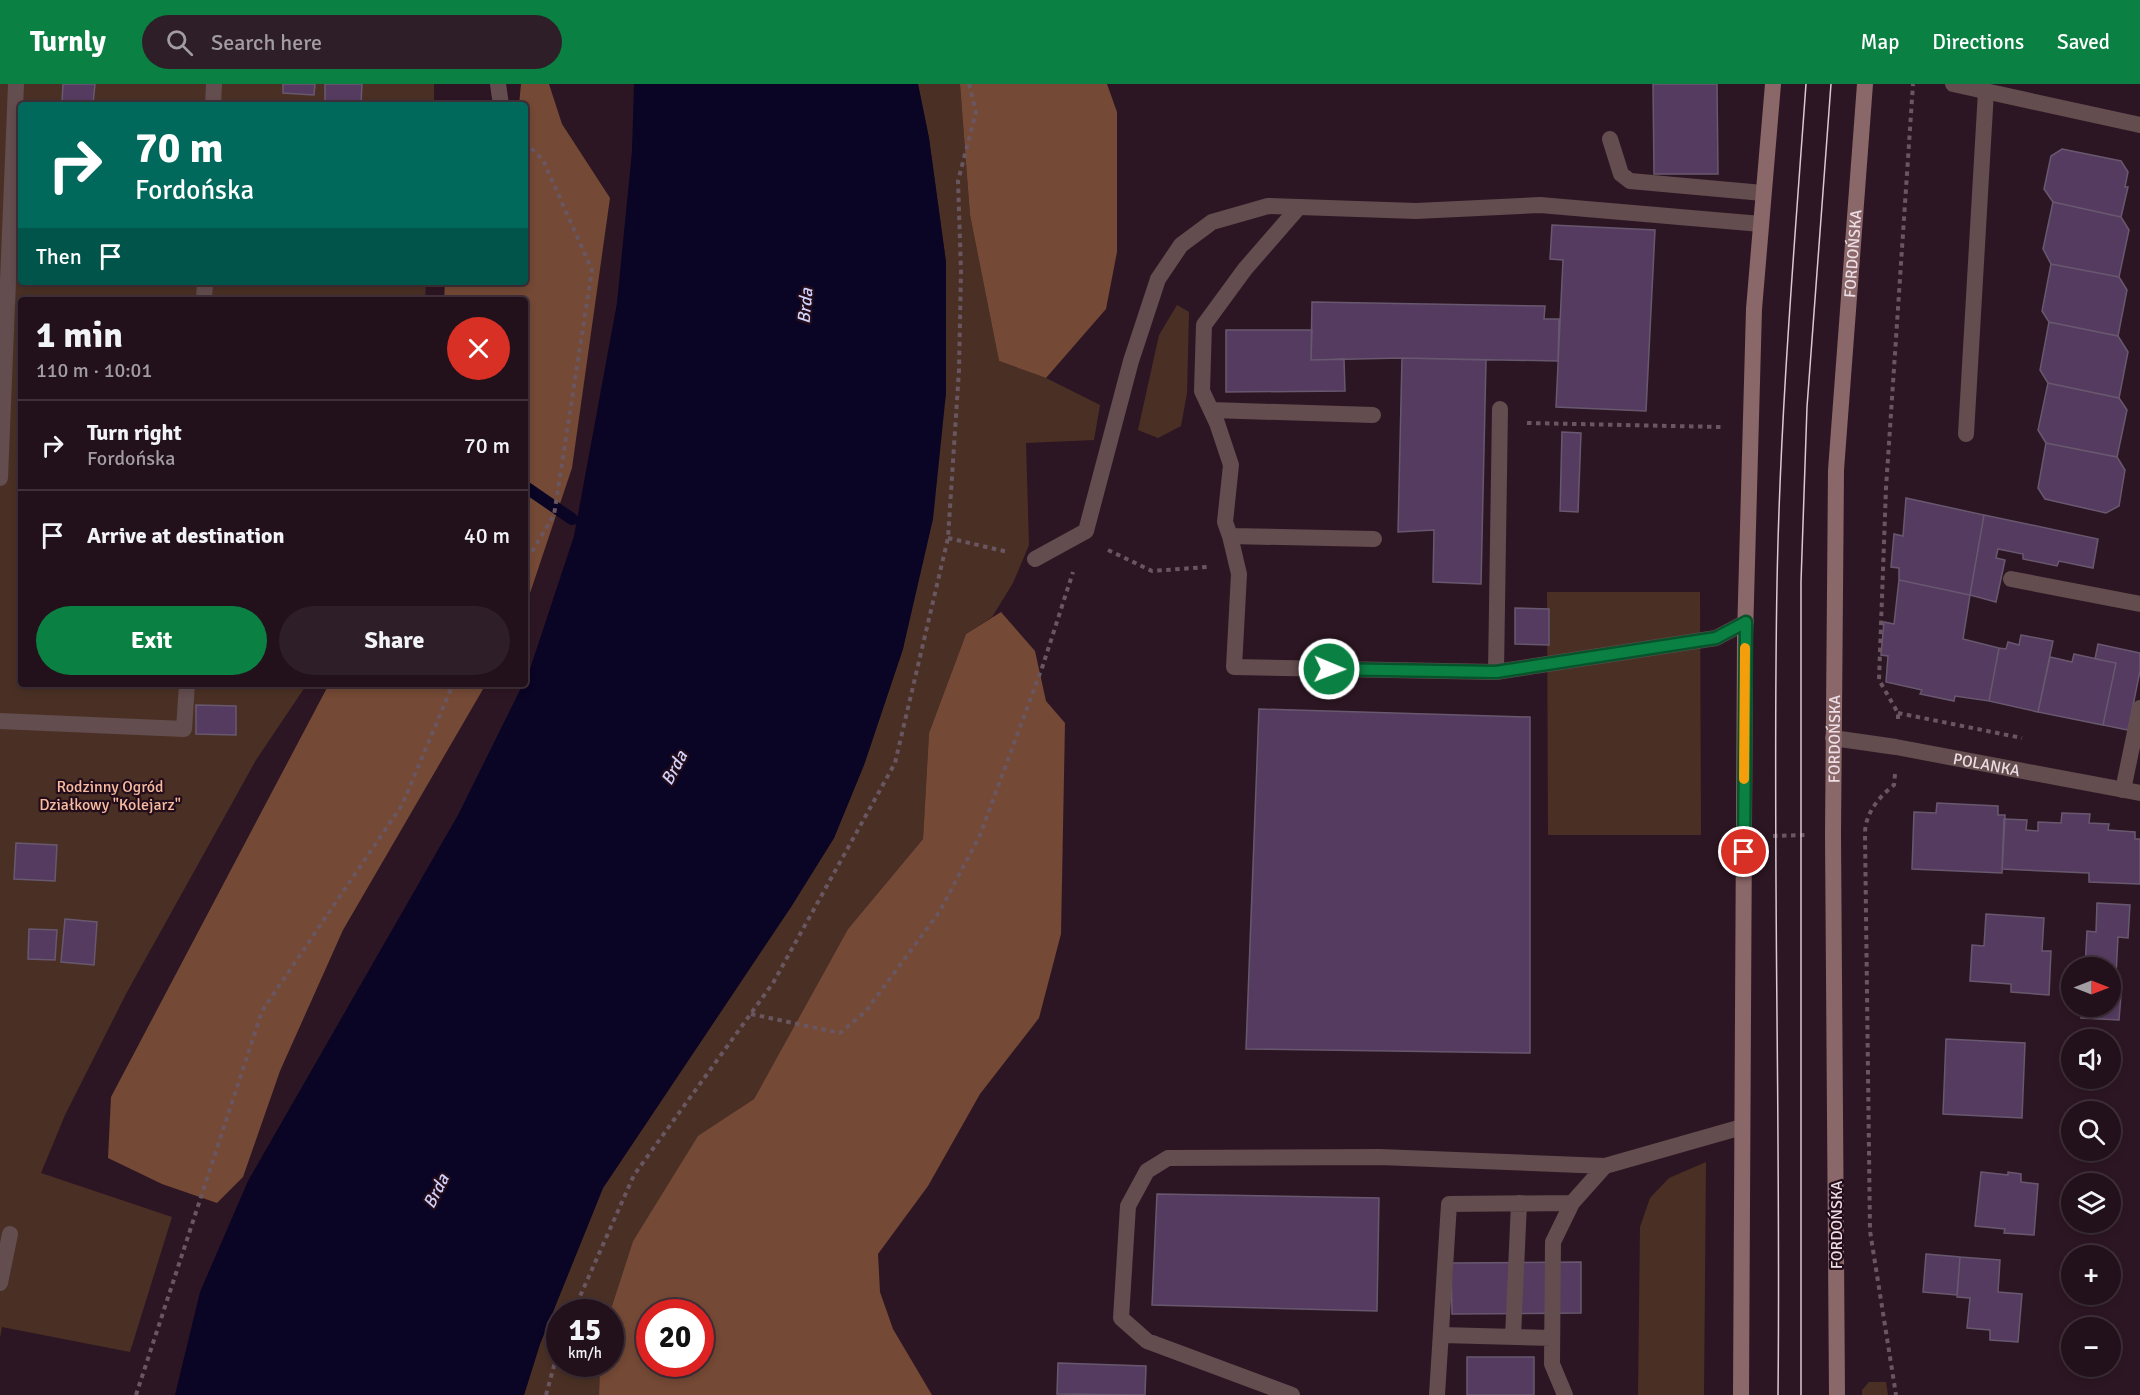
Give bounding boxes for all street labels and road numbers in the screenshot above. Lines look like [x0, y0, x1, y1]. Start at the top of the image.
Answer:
street label: FORDOŃSKA [1840, 209, 1867, 299]
street label: FORDOŃSKA [1824, 695, 1845, 783]
street label: POLANKA [1951, 749, 2022, 781]
street label: FORDOŃSKA [1827, 1181, 1847, 1269]

